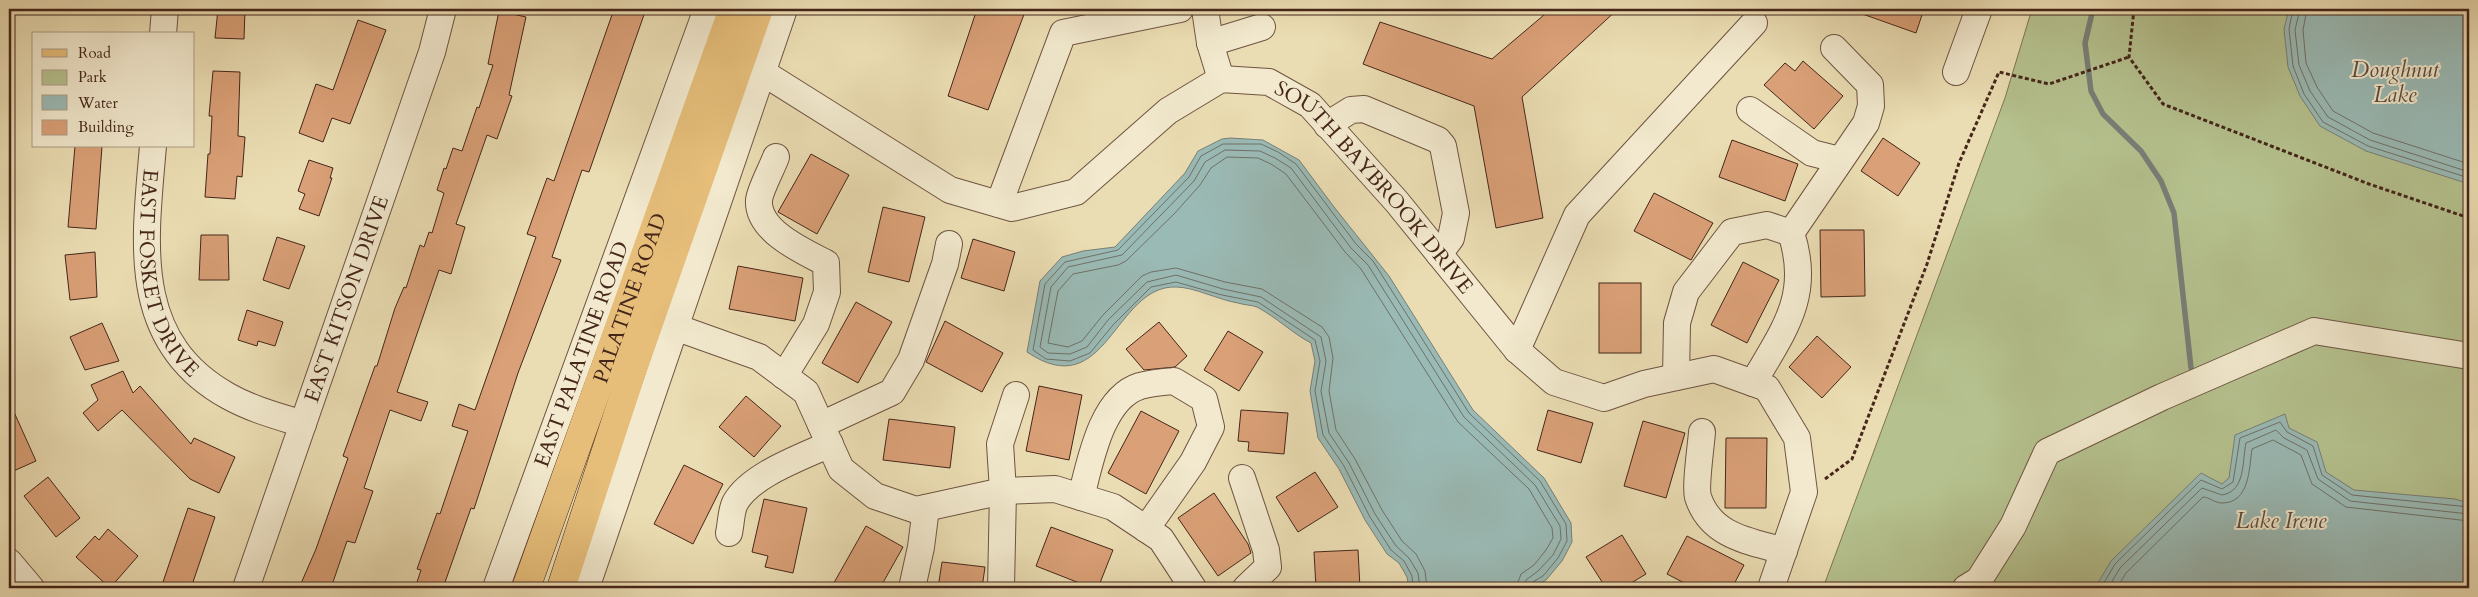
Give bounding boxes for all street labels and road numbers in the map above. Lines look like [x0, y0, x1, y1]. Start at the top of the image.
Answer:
street label: SOUTH BAYBROOK DRIVE [1269, 73, 1480, 300]
street label: EAST FOSKET DRIVE [132, 168, 206, 383]
street label: EAST KITSON DRIVE [297, 192, 396, 406]
street label: PALATINE ROAD [586, 209, 673, 387]
street label: EAST PALATINE ROAD [527, 237, 636, 471]

